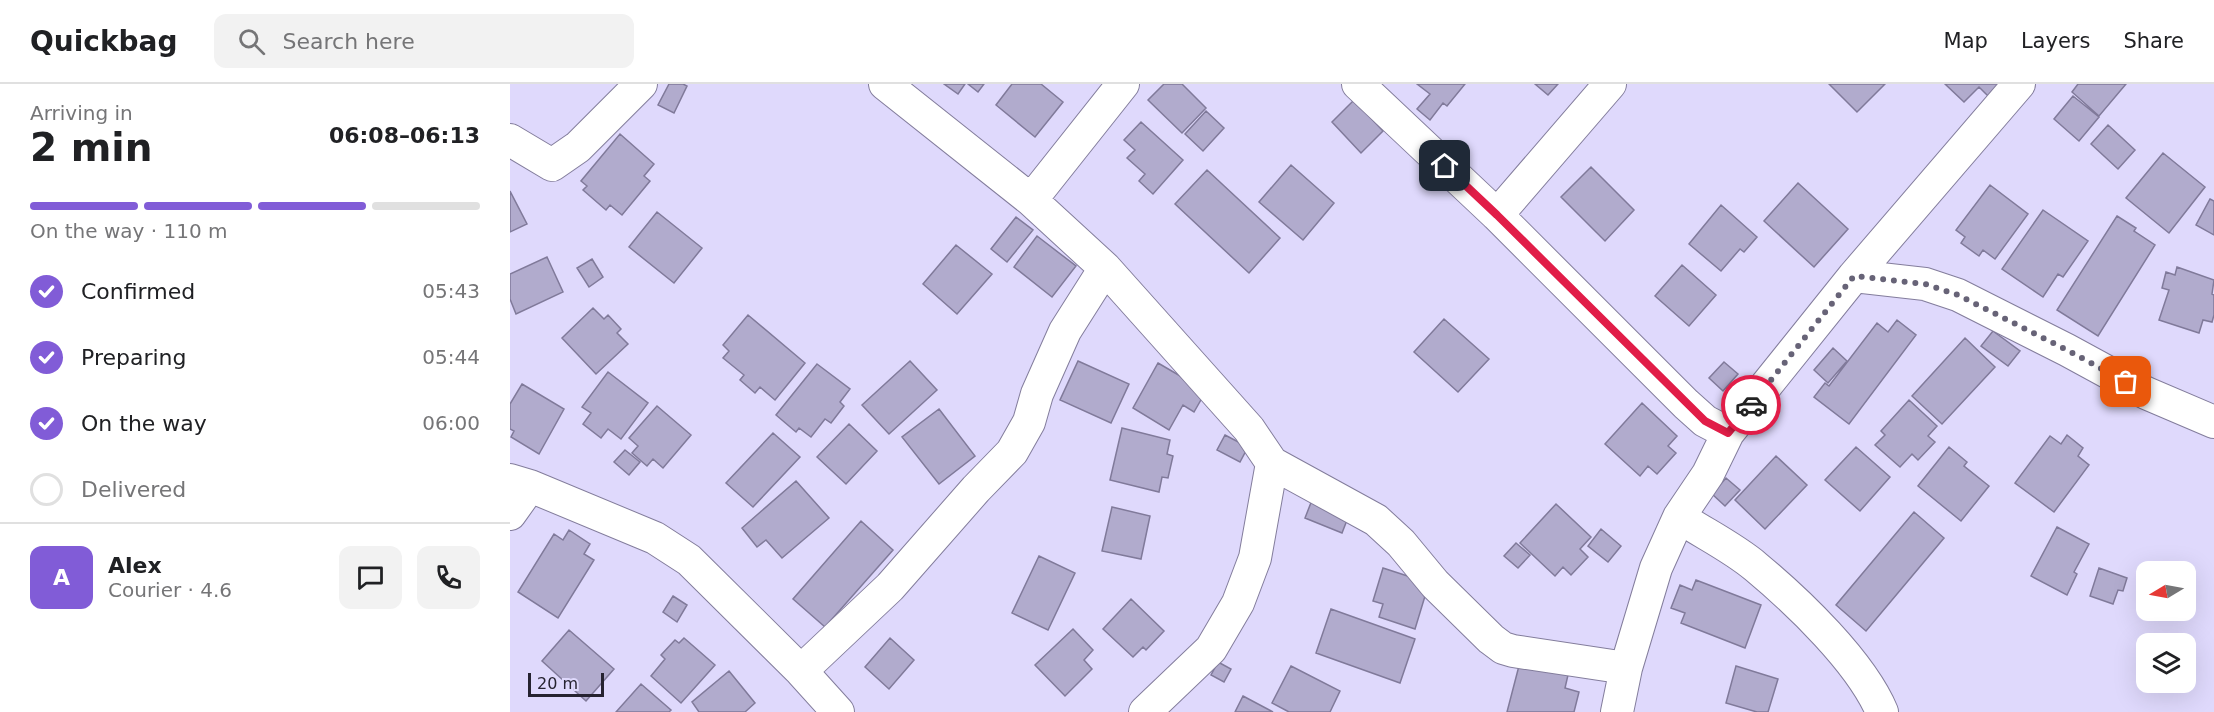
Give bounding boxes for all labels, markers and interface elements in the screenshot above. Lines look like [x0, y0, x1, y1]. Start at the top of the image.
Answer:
search box [214, 14, 634, 68]
text: Quickbag [30, 25, 178, 58]
icon: search [235, 25, 268, 58]
text: Search here [283, 29, 415, 54]
text: Map [1944, 29, 1988, 53]
text: Layers [2021, 29, 2090, 53]
text: Share [2123, 29, 2184, 53]
text: Arriving in [30, 101, 133, 125]
text: 06:08–06:13 [329, 123, 480, 148]
text: 2 min [30, 125, 152, 170]
pin [1419, 140, 1470, 191]
icon: home [1428, 149, 1461, 182]
text: On the way · 110 m [30, 219, 228, 243]
icon: check [30, 275, 63, 308]
text: Confirmed [81, 279, 195, 304]
text: 05:43 [422, 279, 480, 303]
icon: check [30, 341, 63, 374]
text: Preparing [81, 345, 187, 370]
text: 05:44 [422, 345, 480, 369]
pin [2100, 356, 2151, 407]
icon: bag [2109, 365, 2142, 398]
courier [1721, 375, 1781, 435]
icon: car [1735, 389, 1768, 422]
icon: check [30, 407, 63, 440]
text: On the way [81, 411, 207, 436]
text: 06:00 [422, 411, 480, 435]
text: Delivered [81, 477, 186, 502]
button: chat [339, 546, 402, 609]
button: phone [417, 546, 480, 609]
text: Alex [108, 553, 162, 578]
north arrow [2136, 561, 2196, 621]
map controls [2136, 561, 2196, 693]
text: A [53, 565, 70, 590]
text: Courier · 4.6 [108, 578, 232, 602]
button: layers [2136, 633, 2196, 693]
scale bar [528, 670, 604, 698]
text: 20 m [537, 674, 578, 693]

